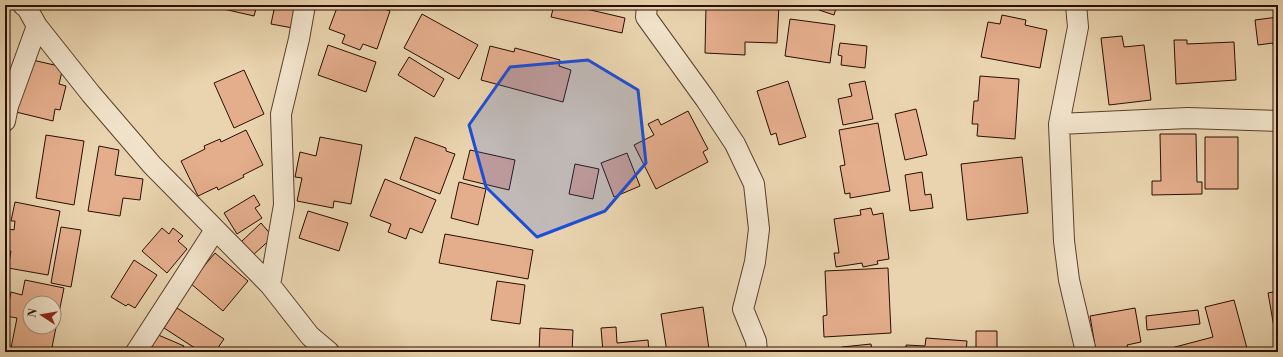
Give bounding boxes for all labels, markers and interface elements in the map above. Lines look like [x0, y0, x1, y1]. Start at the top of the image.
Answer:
north arrow [22, 295, 62, 335]
text: N [25, 307, 41, 319]

